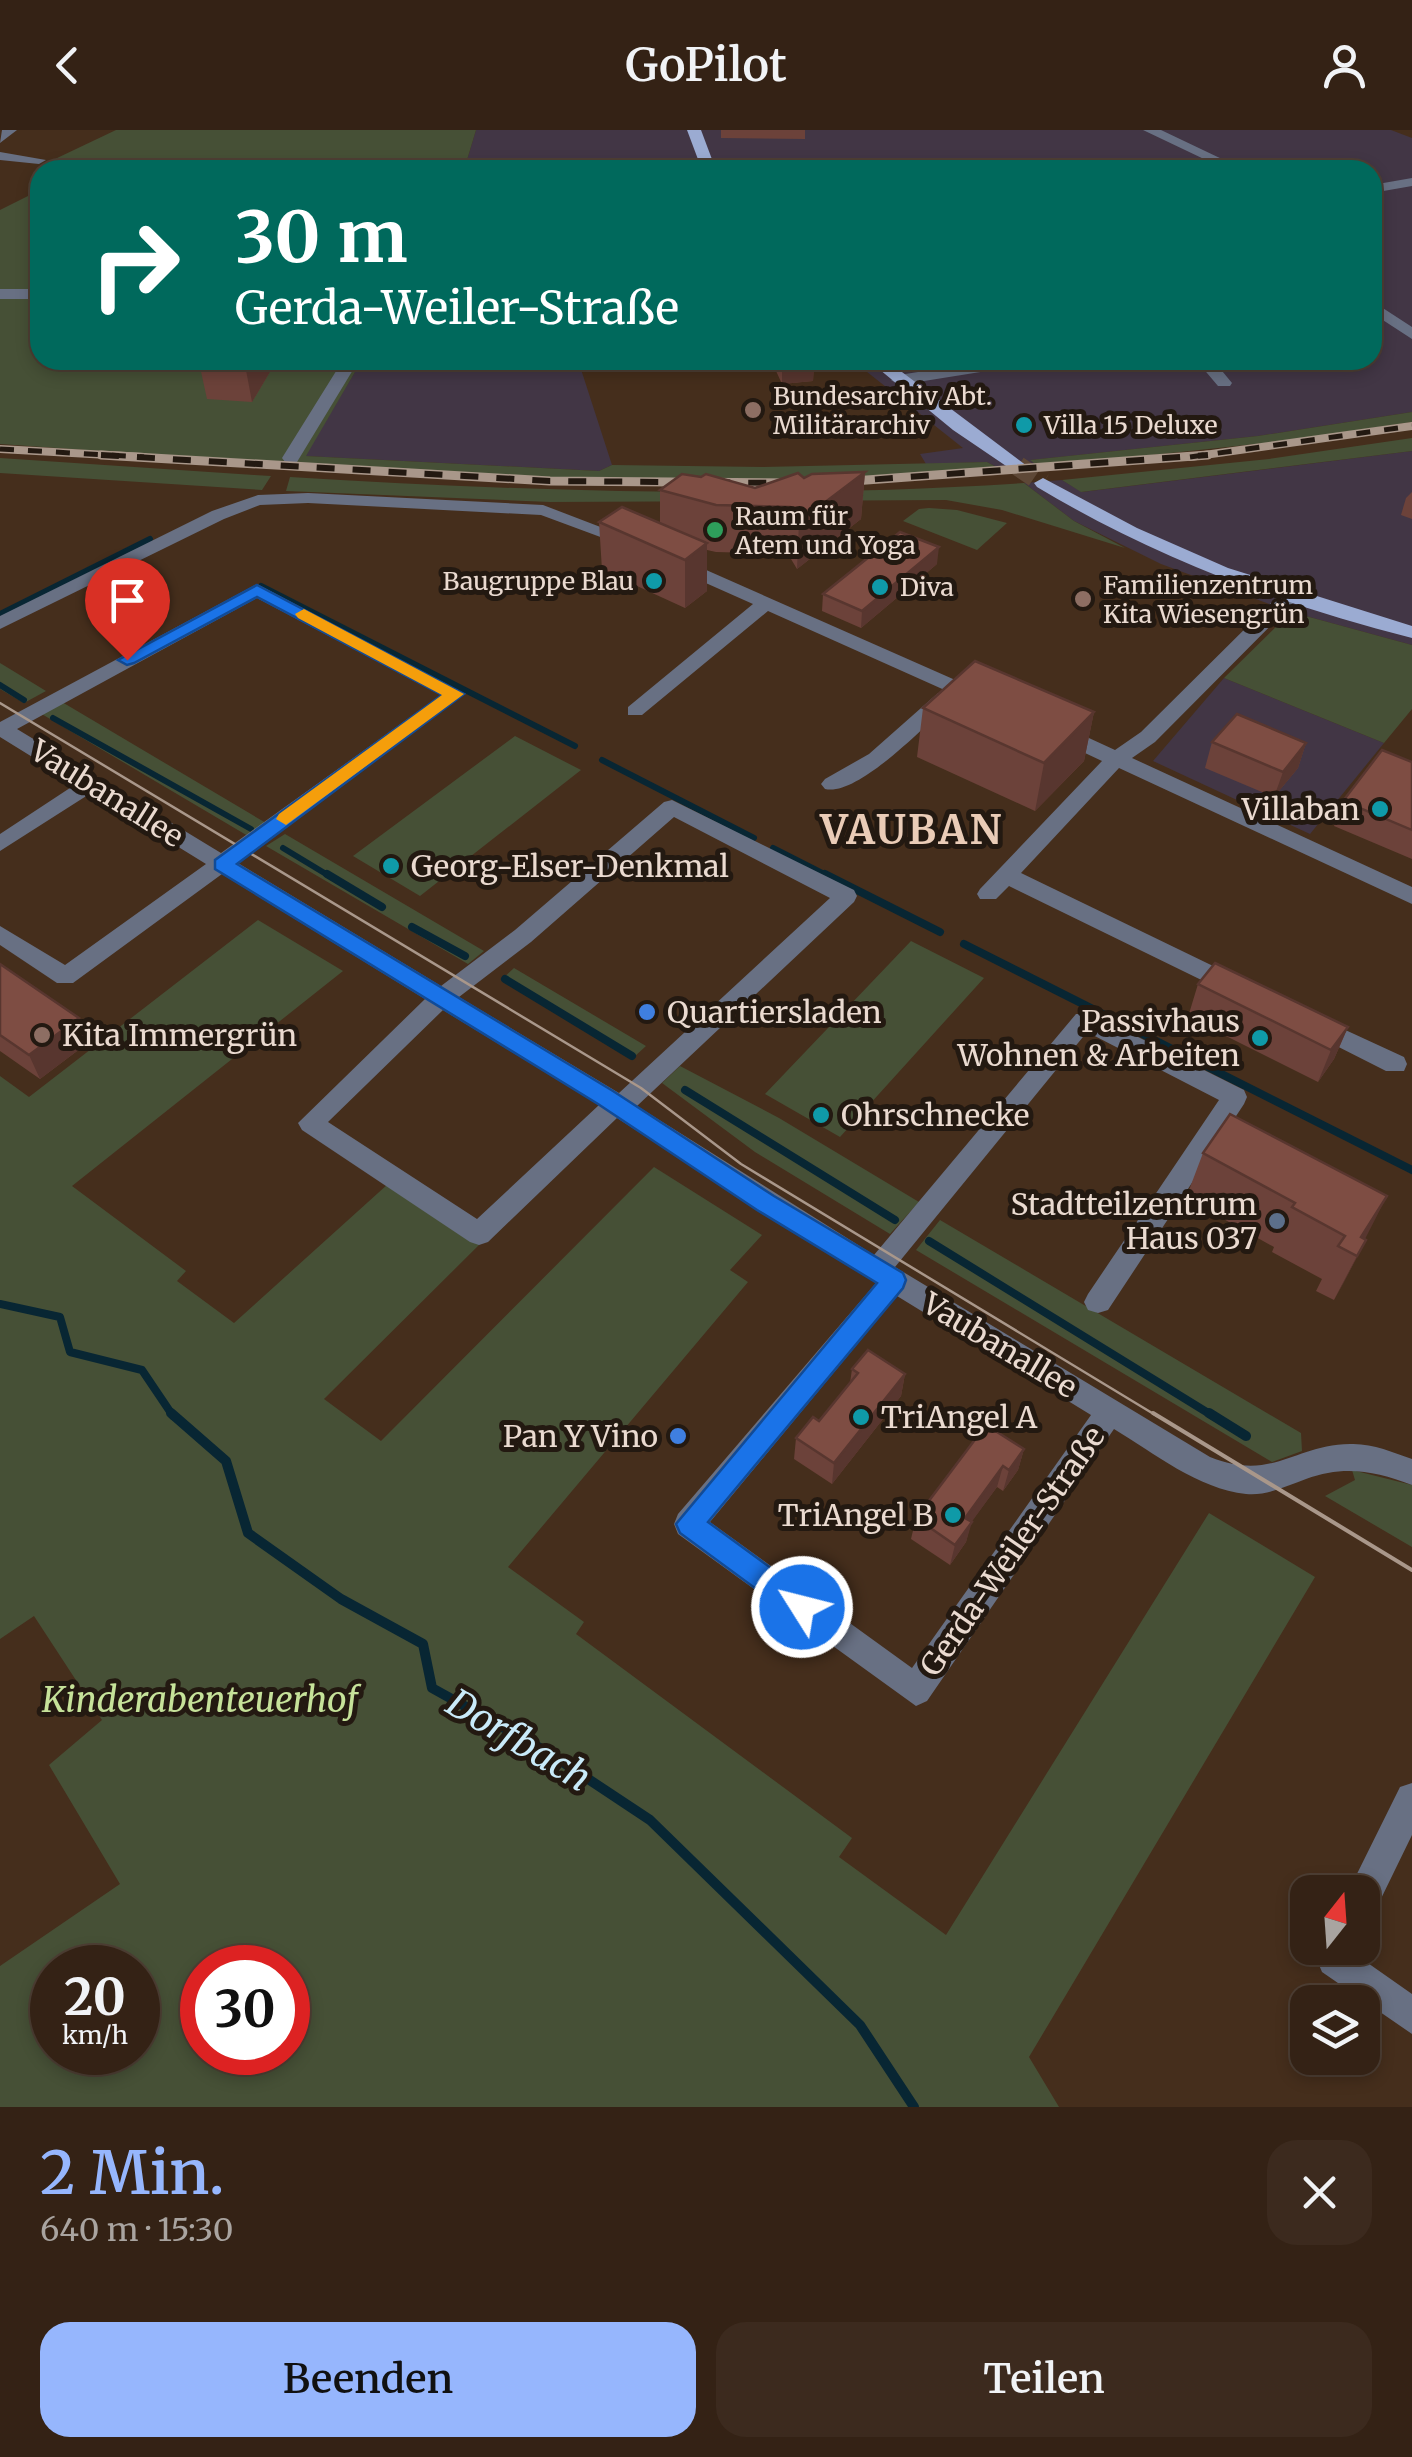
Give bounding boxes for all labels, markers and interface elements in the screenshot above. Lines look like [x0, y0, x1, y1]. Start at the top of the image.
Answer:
text: GoPilot [625, 37, 787, 93]
icon: back [40, 38, 95, 93]
icon: person [1317, 38, 1372, 93]
text: 30 m [235, 193, 408, 281]
icon: right [70, 200, 200, 330]
text: Gerda-Weiler-Straße [235, 280, 679, 336]
place label: Bundesarchiv Abt. Militärarchiv [773, 380, 992, 441]
marker: Bundesarchiv Abt. Militärarchiv [742, 399, 764, 421]
place label: Villa 15 Deluxe [1043, 409, 1217, 441]
marker: Villa 15 Deluxe [1013, 414, 1035, 436]
place label: Raum für Atem und Yoga [734, 500, 916, 561]
marker: Raum für Atem und Yoga [704, 519, 726, 541]
pin [85, 558, 170, 661]
place label: Baugruppe Blau [443, 565, 634, 597]
place label: Familienzentrum Kita Wiesengrün [1103, 569, 1313, 630]
marker: Baugruppe Blau [643, 570, 665, 592]
place label: Diva [900, 571, 954, 603]
icon: arrive [100, 573, 155, 628]
marker: Diva [869, 576, 891, 598]
marker: Familienzentrum Kita Wiesengrün [1072, 588, 1094, 610]
street label: Vaubanallee [23, 730, 191, 855]
place label: Villaban [1241, 790, 1360, 828]
marker: Villaban [1369, 798, 1391, 820]
district label: VAUBAN [819, 805, 1004, 855]
place label: Georg-Elser-Denkmal [411, 847, 729, 885]
marker: Georg-Elser-Denkmal [380, 855, 402, 877]
place label: Quartiersladen [667, 993, 882, 1031]
marker: Quartiersladen [636, 1001, 658, 1023]
place label: Passivhaus Wohnen & Arbeiten [957, 1002, 1240, 1074]
place label: Kita Immergrün [62, 1016, 297, 1054]
marker: Kita Immergrün [31, 1024, 53, 1046]
marker: Passivhaus Wohnen & Arbeiten [1249, 1027, 1271, 1049]
place label: Ohrschnecke [841, 1096, 1029, 1134]
marker: Ohrschnecke [810, 1104, 832, 1126]
place label: Stadtteilzentrum Haus 037 [1010, 1185, 1257, 1257]
marker: Stadtteilzentrum Haus 037 [1266, 1210, 1288, 1232]
street label: Vaubanallee [915, 1284, 1084, 1406]
place label: TriAngel A [881, 1398, 1038, 1436]
marker: TriAngel A [850, 1406, 872, 1428]
place label: Pan Y Vino [503, 1417, 658, 1455]
street label: Gerda-Weiler-Straße [912, 1419, 1112, 1683]
marker: Pan Y Vino [667, 1425, 689, 1447]
place label: TriAngel B [778, 1496, 933, 1534]
marker: TriAngel B [942, 1504, 964, 1526]
position arrow [750, 1555, 854, 1659]
park label: Kinderabenteuerhof [41, 1678, 362, 1722]
water label: Dorfbach [438, 1678, 600, 1801]
north arrow [1290, 1875, 1380, 1965]
map controls [1290, 1875, 1380, 2075]
speed limit sign: 30 [180, 1945, 310, 2075]
text: 20 [64, 1966, 126, 2029]
button: layers [1290, 1985, 1380, 2075]
text: km/h [62, 2019, 128, 2051]
text: 2 Min. [40, 2135, 225, 2210]
button: close [1267, 2140, 1372, 2245]
text: 640 m · 15:30 [40, 2210, 233, 2250]
button: Beenden [40, 2322, 696, 2437]
button: Teilen [716, 2322, 1372, 2437]

